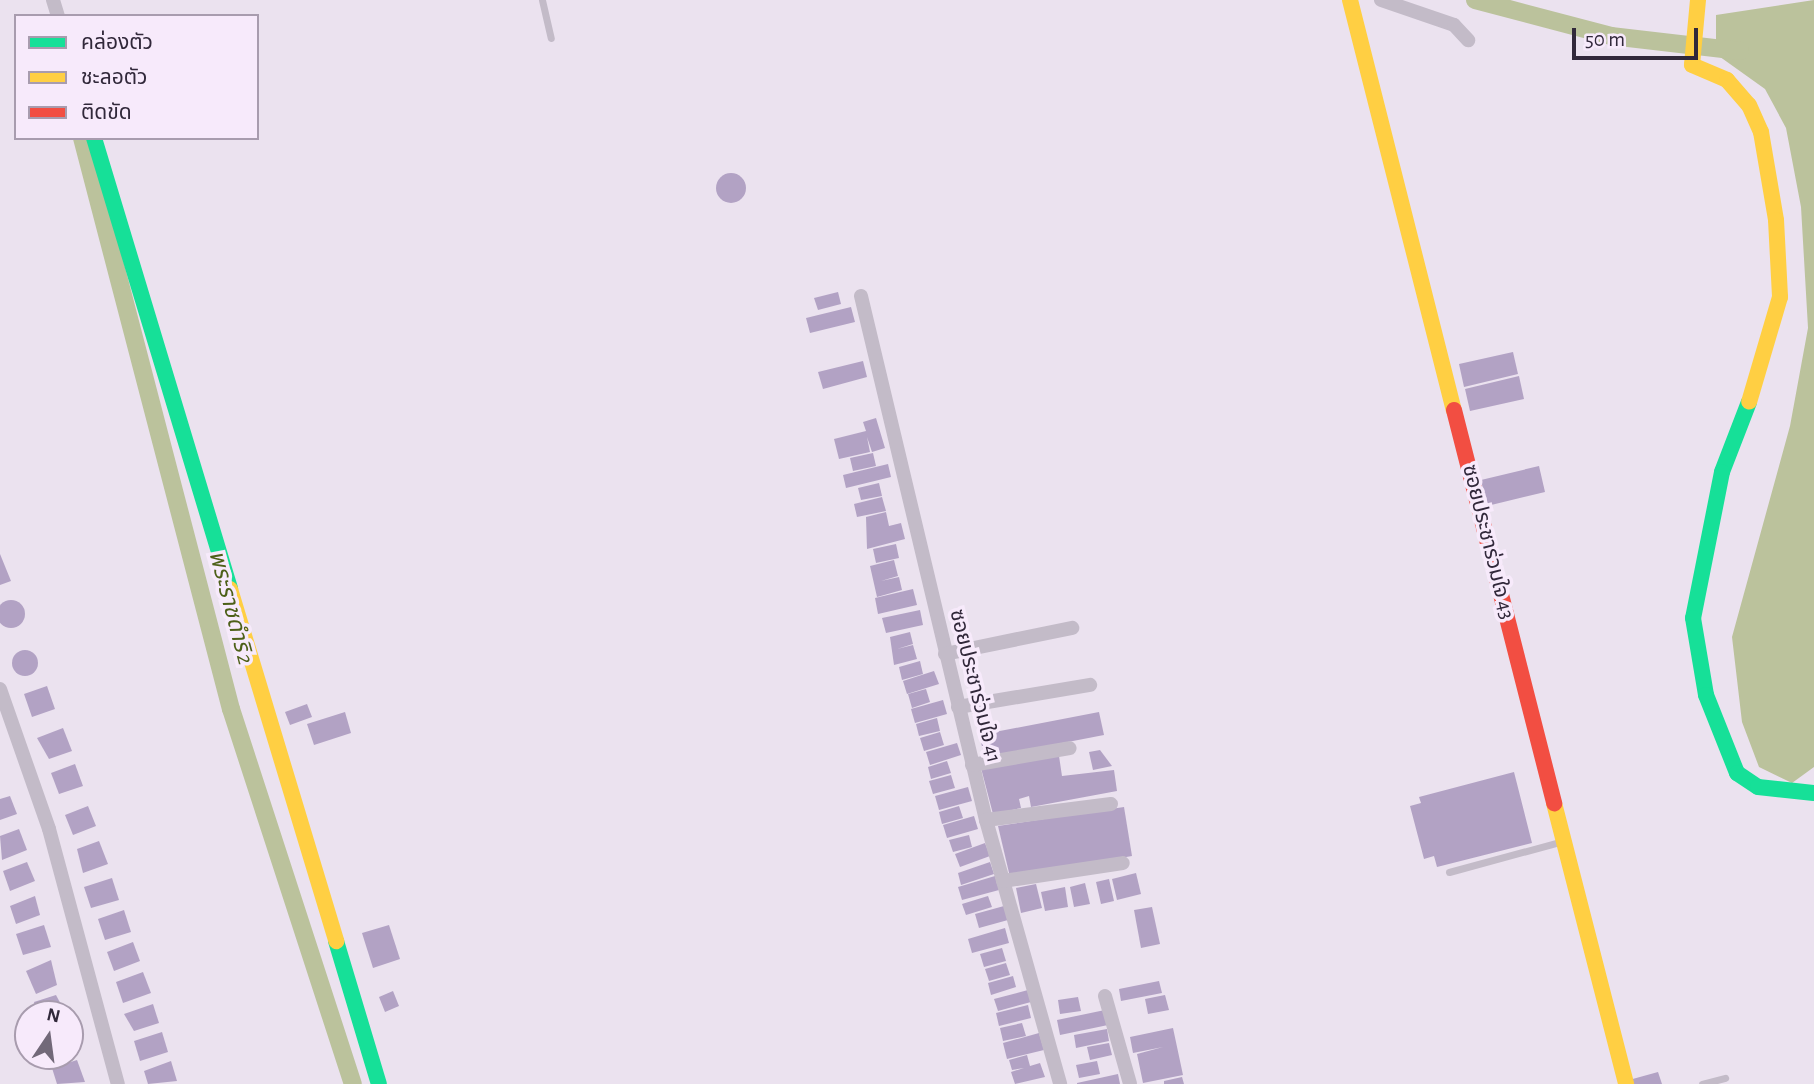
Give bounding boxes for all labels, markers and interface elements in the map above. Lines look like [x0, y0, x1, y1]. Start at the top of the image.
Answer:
legend [14, 14, 259, 140]
scale bar [1576, 14, 1702, 58]
text: 50 m [1585, 29, 1625, 50]
text: คล่องตัว [81, 32, 153, 53]
text: ชะลอตัว [81, 67, 147, 88]
text: ติดขัด [81, 102, 132, 123]
street label: ซอยประชาร่วมใจ 43 [1457, 462, 1519, 622]
water label: พระราชดำริ 2 [202, 548, 258, 668]
street label: ซอยประชาร่วมใจ 41 [944, 607, 1006, 765]
north arrow [14, 1000, 84, 1070]
text: N [45, 1005, 62, 1027]

